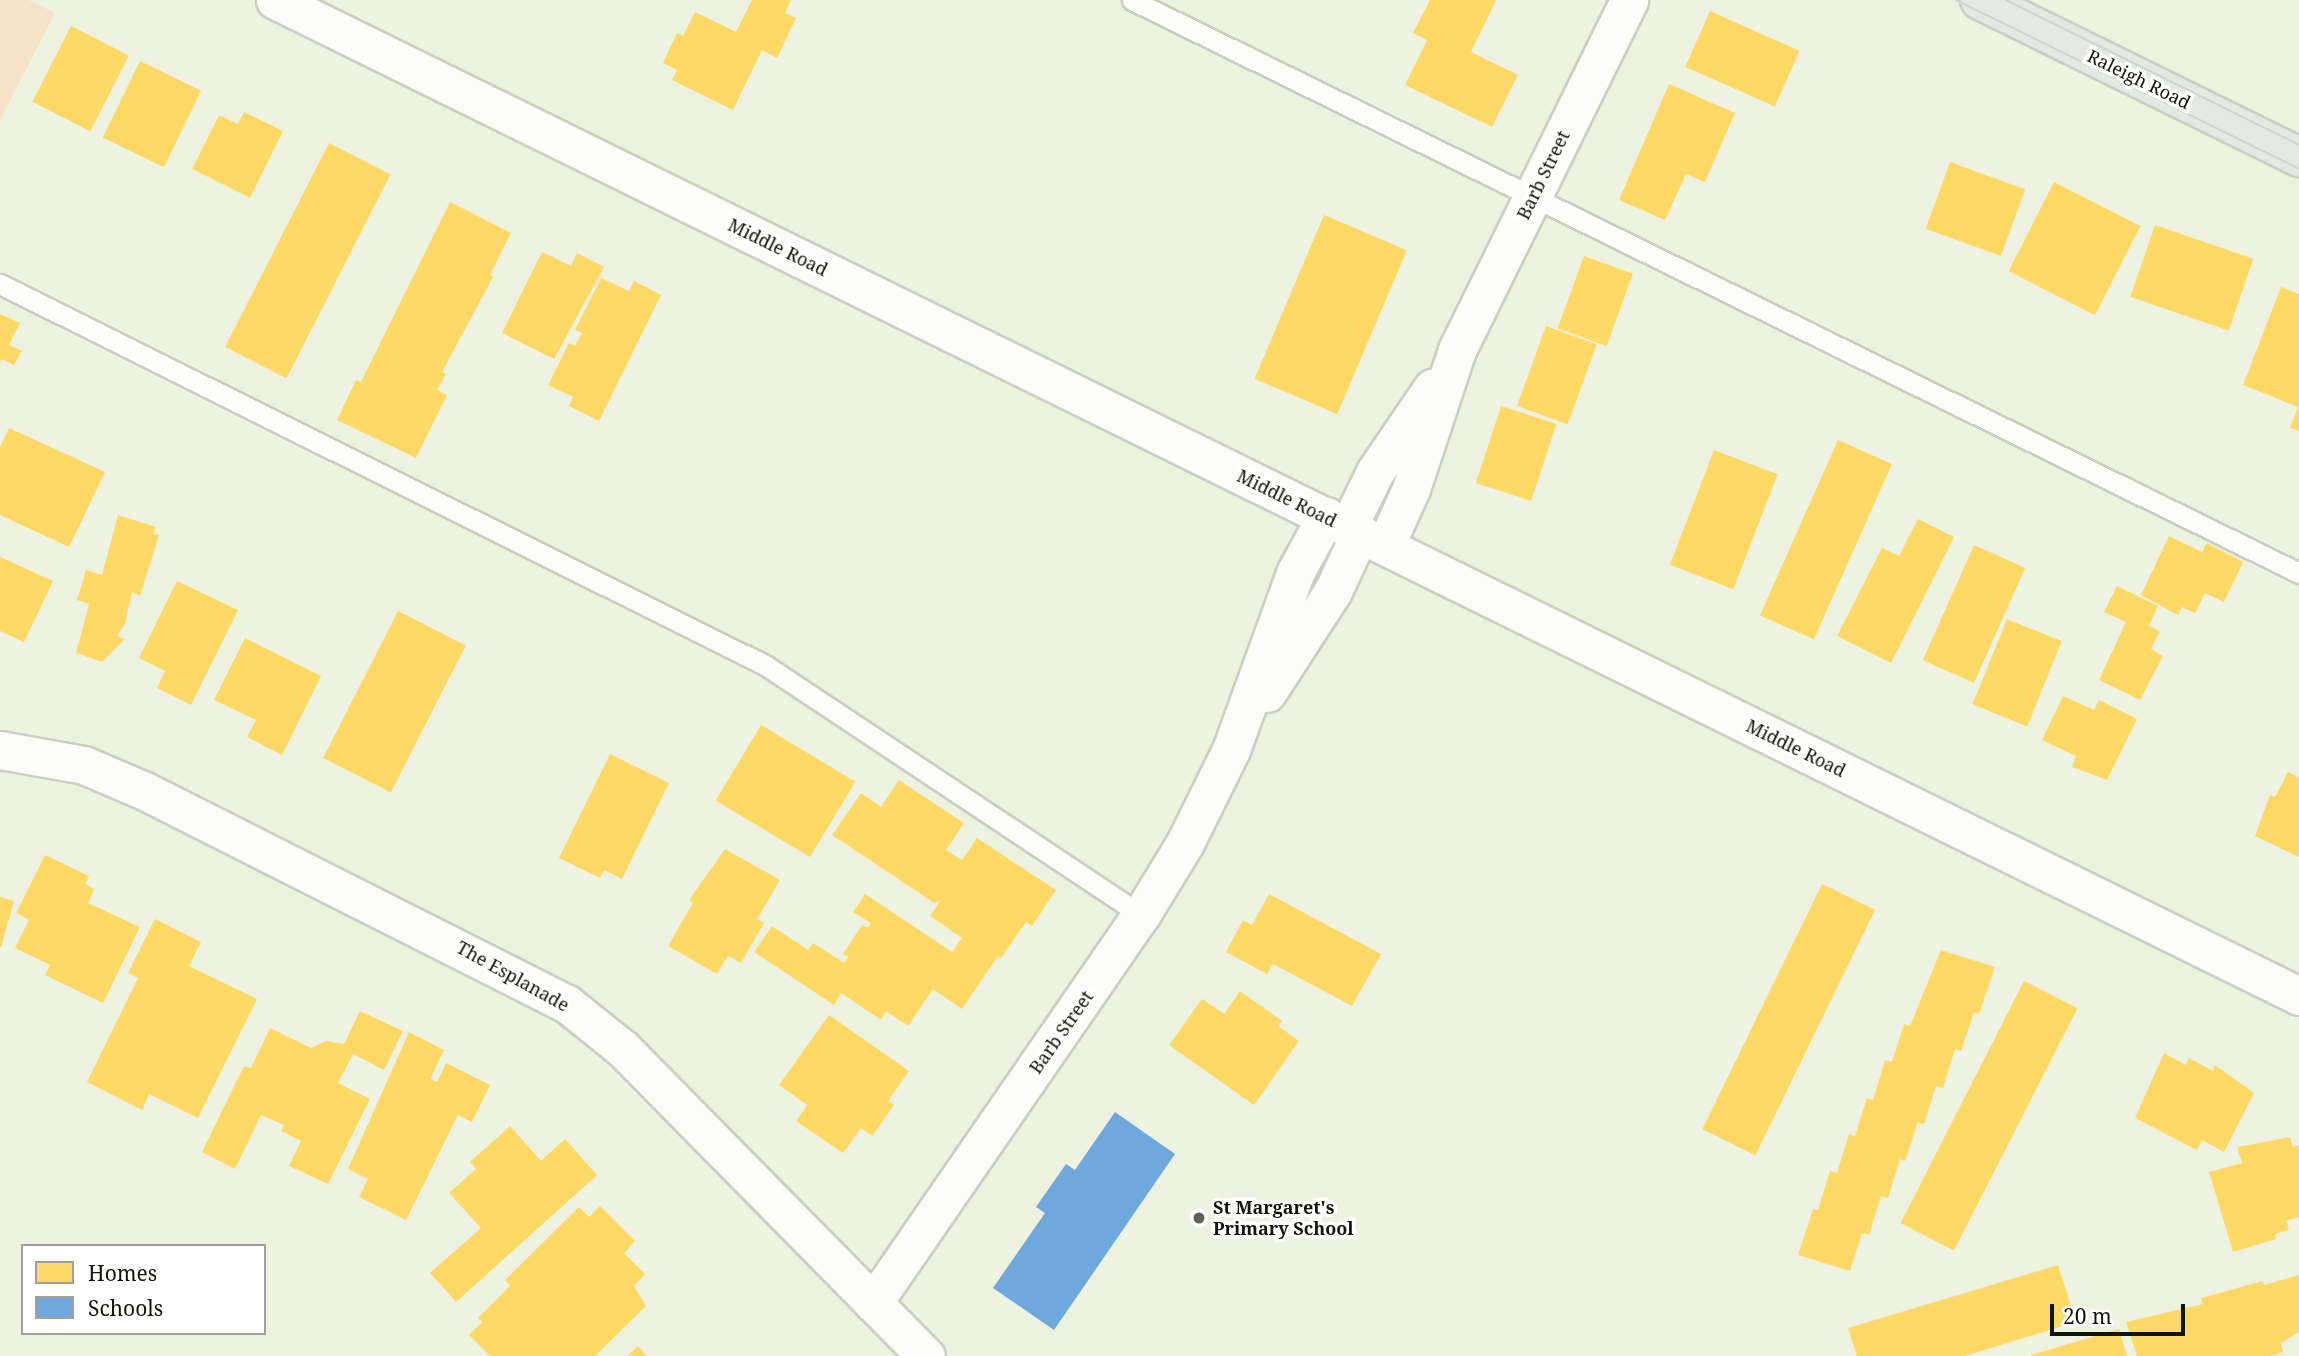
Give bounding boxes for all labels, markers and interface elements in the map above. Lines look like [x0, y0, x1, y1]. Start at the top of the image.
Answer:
street label: Raleigh Road [2084, 45, 2194, 113]
street label: Barb Street [1512, 127, 1574, 223]
street label: Middle Road [725, 214, 831, 280]
street label: Middle Road [1234, 465, 1340, 531]
street label: Middle Road [1743, 715, 1849, 781]
street label: The Esplanade [453, 936, 573, 1016]
street label: Barb Street [1025, 986, 1097, 1078]
place label: St Margaret's Primary School [1213, 1197, 1354, 1240]
marker: St Margaret's Primary School [1191, 1210, 1207, 1226]
legend [21, 1244, 266, 1335]
text: Homes [88, 1259, 157, 1287]
scale bar [2054, 1290, 2189, 1334]
text: Schools [88, 1294, 163, 1322]
text: 20 m [2063, 1302, 2112, 1330]

